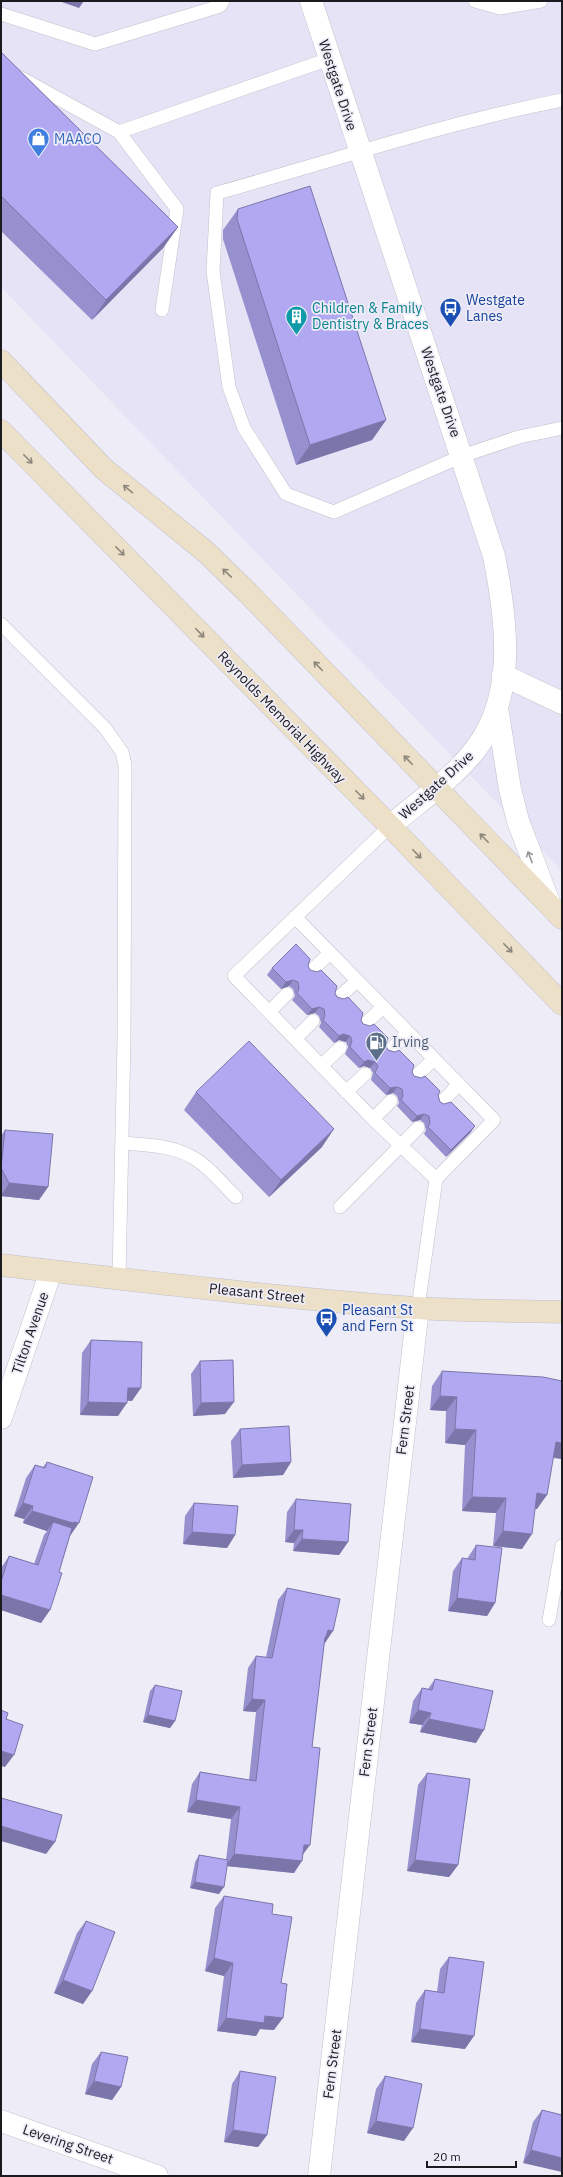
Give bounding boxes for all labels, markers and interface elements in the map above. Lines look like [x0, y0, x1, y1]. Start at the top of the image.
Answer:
street label: Westgate Drive [315, 37, 361, 133]
shop icon: MAACO [25, 126, 51, 159]
place label: MAACO [54, 130, 102, 148]
place label: Westgate Lanes [466, 291, 525, 325]
bus stop icon: Westgate Lanes [437, 295, 463, 328]
place label: Children & Family Dentistry & Braces [312, 299, 429, 333]
building icon: Children & Family Dentistry & Braces [283, 303, 309, 336]
street label: Westgate Drive [417, 344, 465, 440]
one-way arrow [24, 454, 33, 464]
one-way arrow [122, 485, 133, 494]
one-way arrow [115, 546, 125, 556]
one-way arrow [222, 568, 232, 578]
one-way arrow [195, 628, 205, 638]
street label: Reynolds Memorial Highway [214, 647, 350, 787]
one-way arrow [313, 661, 322, 671]
street label: Westgate Drive [395, 746, 477, 823]
one-way arrow [403, 755, 413, 765]
one-way arrow [355, 790, 365, 800]
one-way arrow [479, 833, 489, 843]
one-way arrow [412, 849, 422, 859]
one-way arrow [526, 851, 534, 863]
one-way arrow [503, 943, 512, 953]
fuel station icon: Irving [364, 1029, 390, 1062]
place label: Irving [392, 1033, 429, 1051]
street label: Pleasant Street [208, 1279, 306, 1307]
street label: Tilton Avenue [7, 1289, 53, 1377]
place label: Pleasant St and Fern St [342, 1301, 414, 1335]
bus stop icon: Pleasant St and Fern St [313, 1305, 339, 1338]
street label: Fern Street [392, 1384, 418, 1456]
street label: Fern Street [355, 1706, 381, 1778]
street label: Fern Street [319, 2028, 345, 2100]
street label: Levering Street [20, 2120, 116, 2168]
scale bar [427, 2143, 516, 2169]
text: 20 m [433, 2149, 461, 2164]

